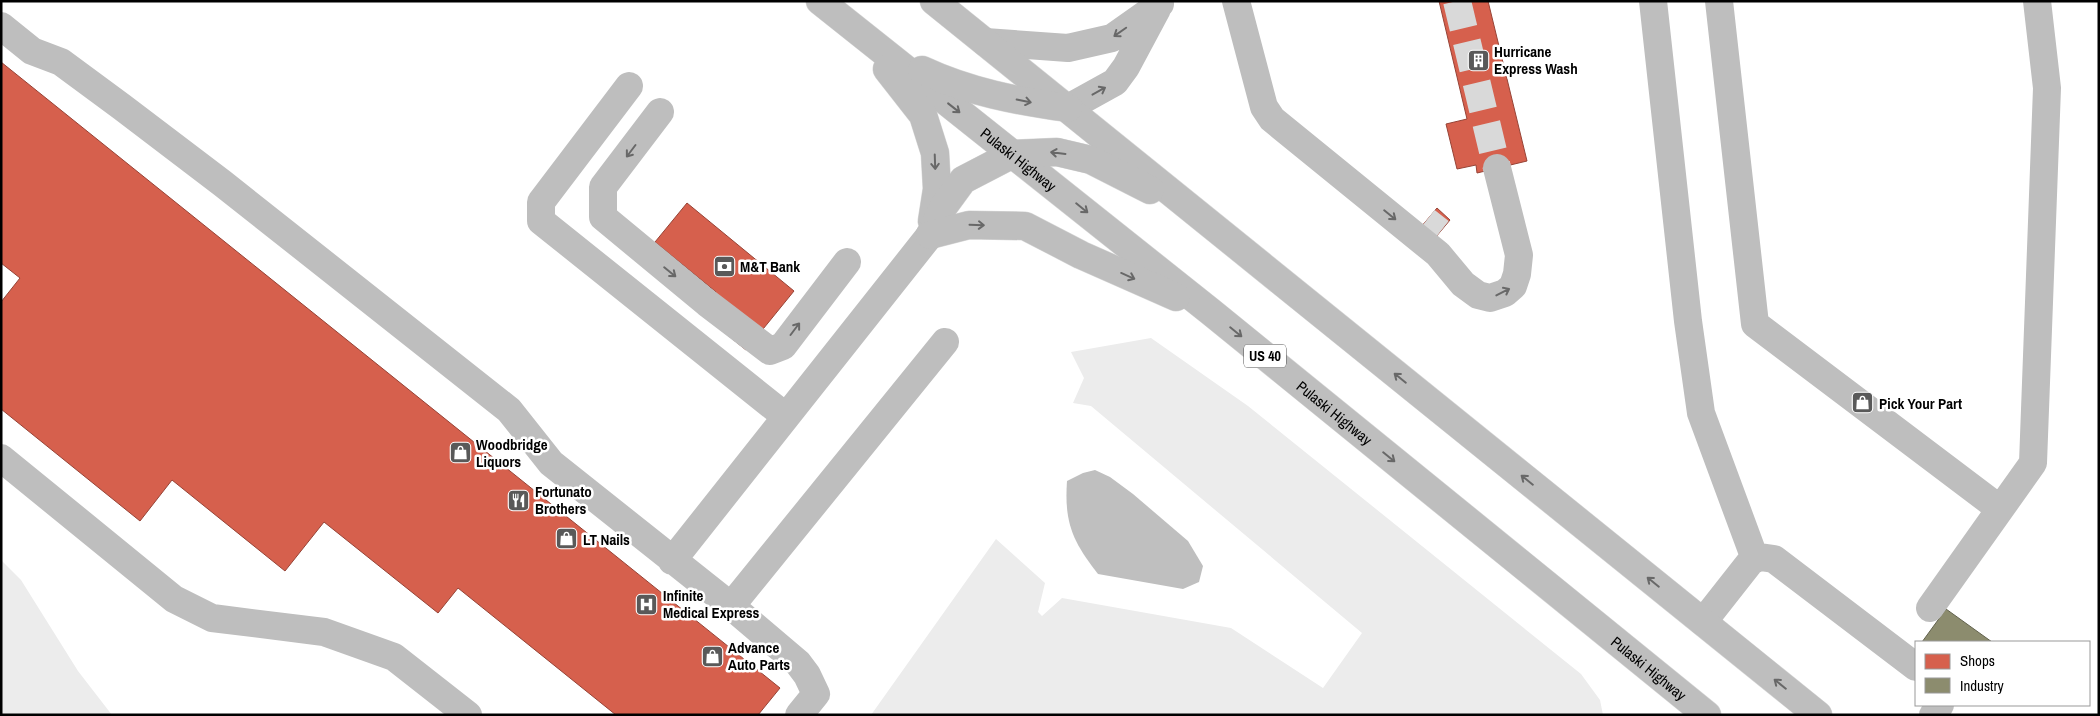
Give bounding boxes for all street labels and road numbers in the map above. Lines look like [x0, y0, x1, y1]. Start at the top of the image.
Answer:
street label: Pulaski Highway [976, 122, 1062, 196]
road number: US 40 [1244, 344, 1286, 368]
street label: Pulaski Highway [1293, 375, 1378, 450]
street label: Pulaski Highway [1607, 631, 1692, 705]

